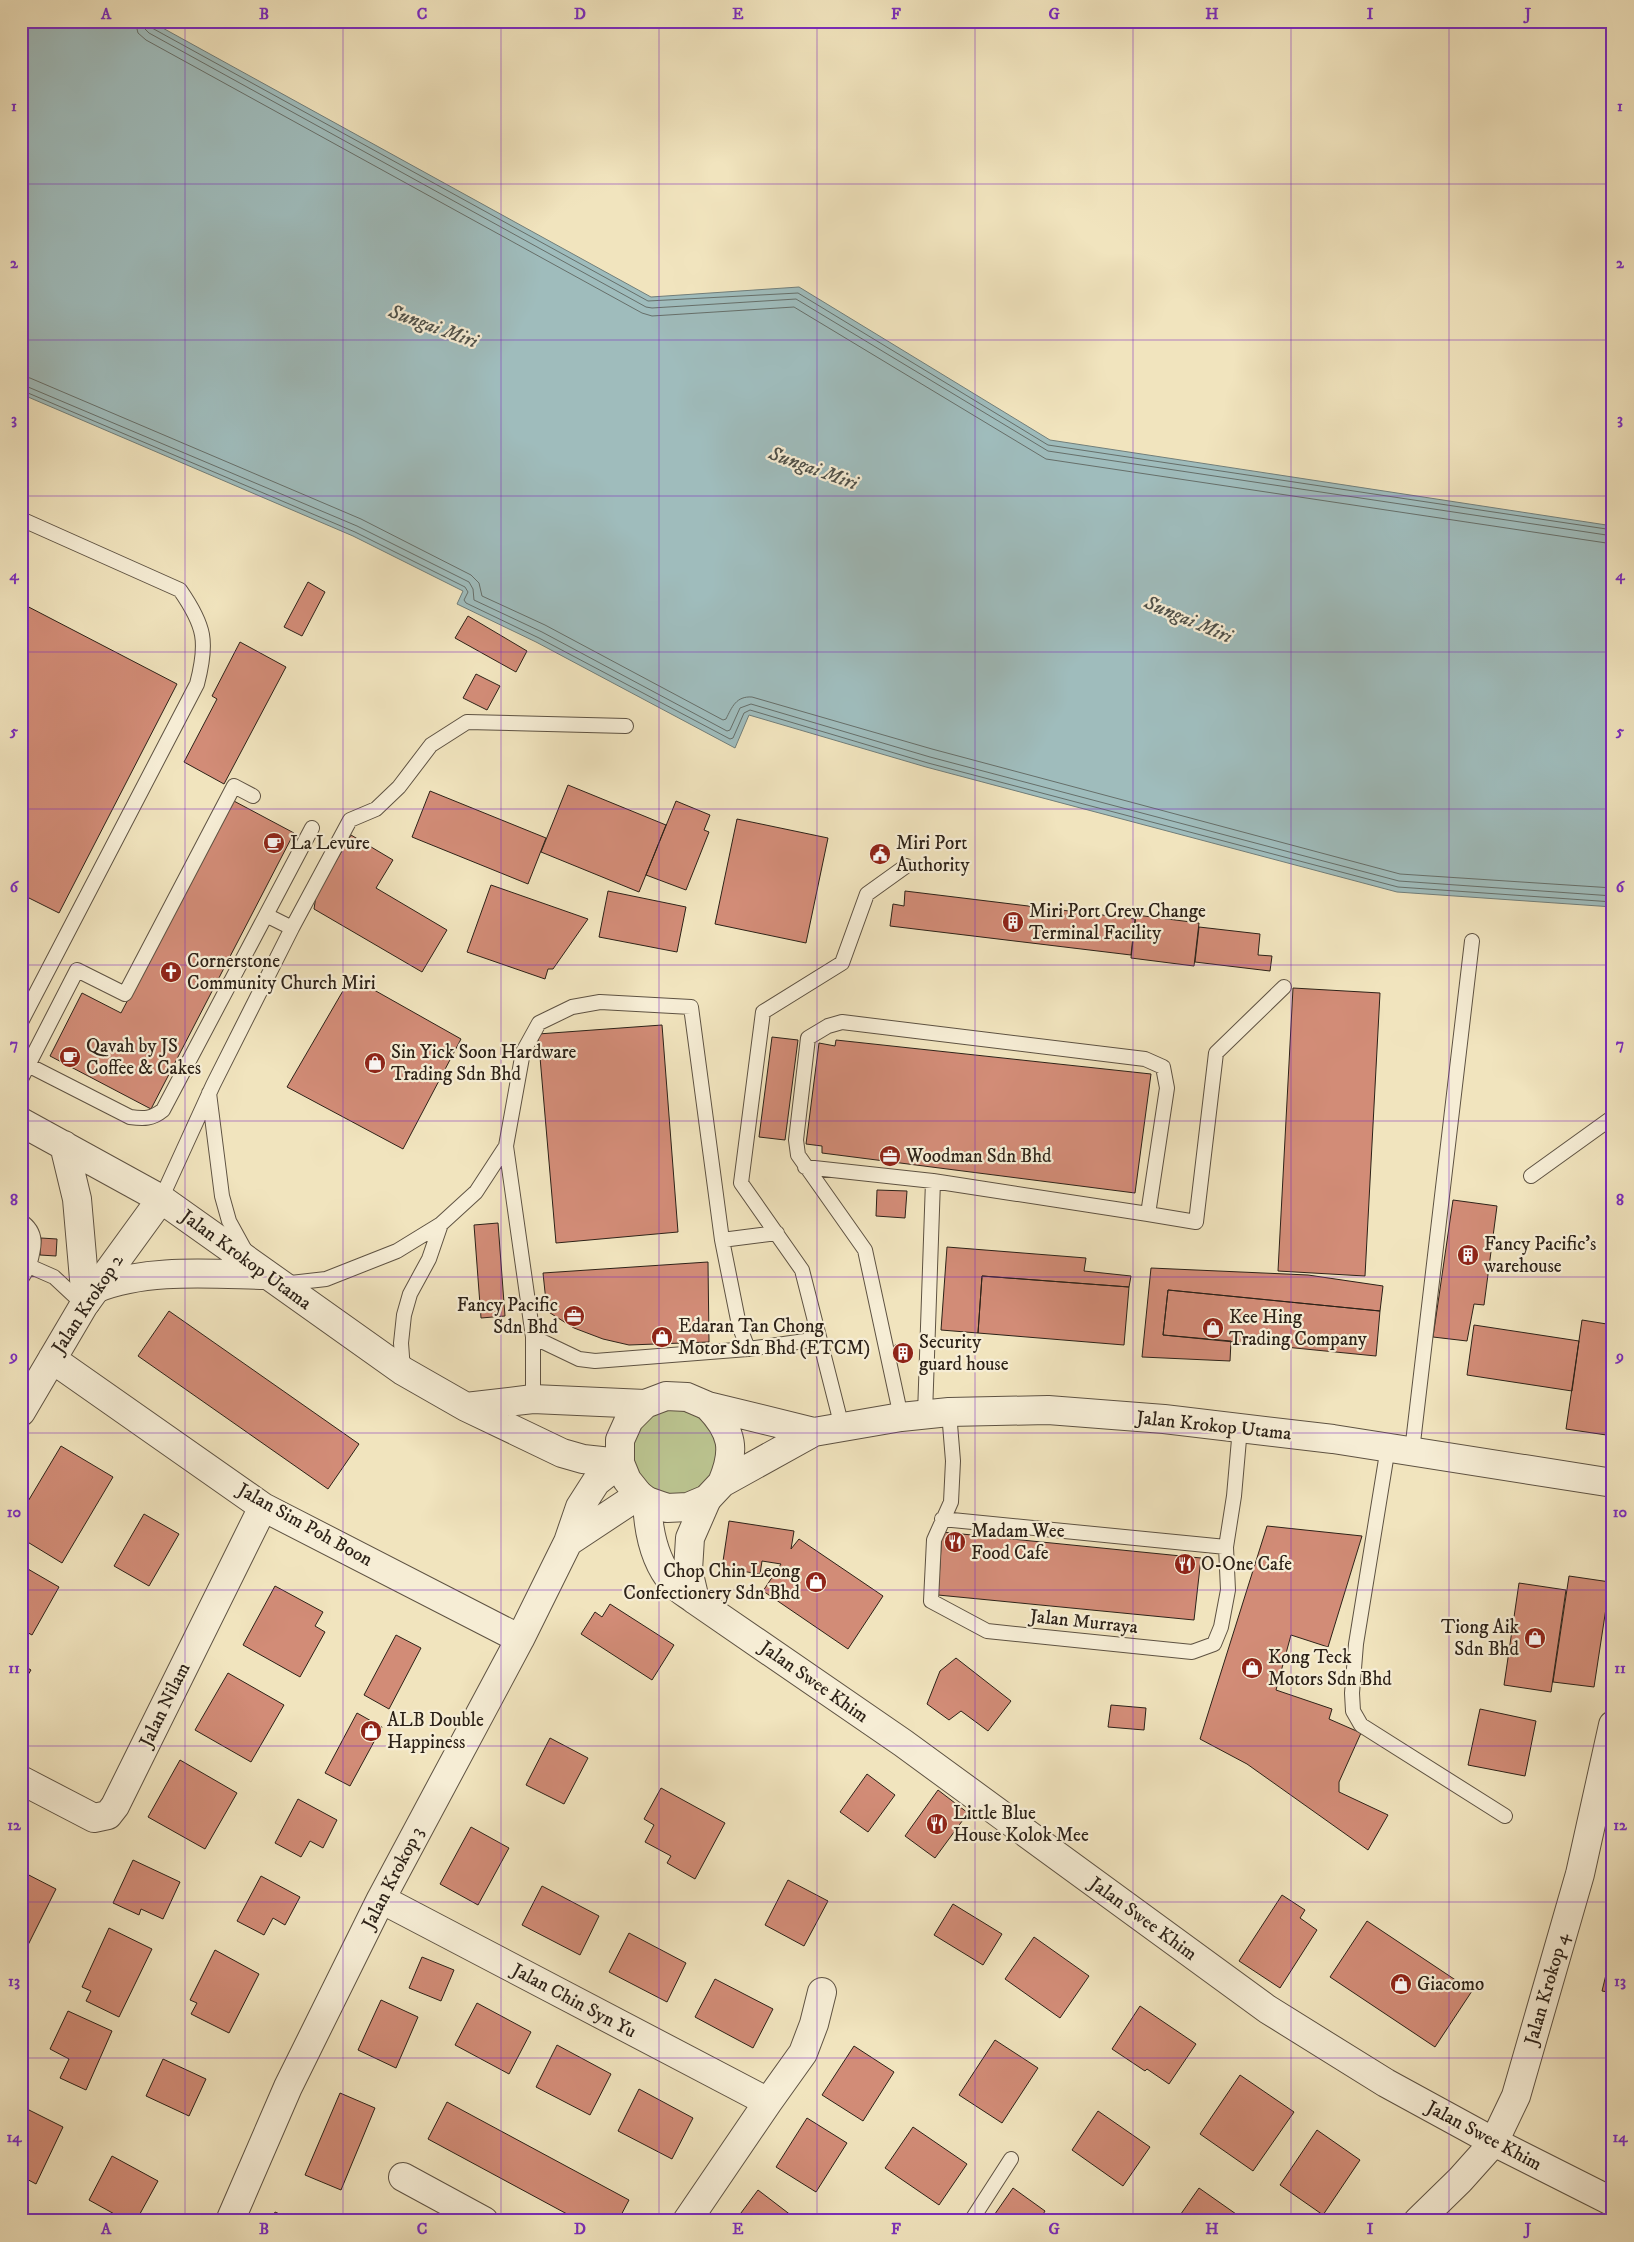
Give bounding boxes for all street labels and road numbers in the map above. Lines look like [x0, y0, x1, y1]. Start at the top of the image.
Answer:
street label: Jalan Krokop Utama [175, 1204, 316, 1315]
street label: Jalan Krokop 2 [46, 1249, 129, 1360]
street label: Jalan Krokop Utama [1133, 1406, 1293, 1446]
street label: Jalan Sim Poh Boon [232, 1477, 376, 1572]
street label: Jalan Murraya [1027, 1605, 1139, 1639]
street label: Jalan Swee Khim [754, 1635, 873, 1728]
street label: Jalan Nilam [134, 1659, 195, 1753]
street label: Jalan Krokop 3 [356, 1823, 429, 1935]
street label: Jalan Swee Khim [1083, 1871, 1201, 1966]
street label: Jalan Krokop 4 [1519, 1929, 1574, 2050]
street label: Jalan Chin Syn Yu [506, 1958, 640, 2043]
street label: Jalan Swee Khim [1421, 2095, 1546, 2176]

